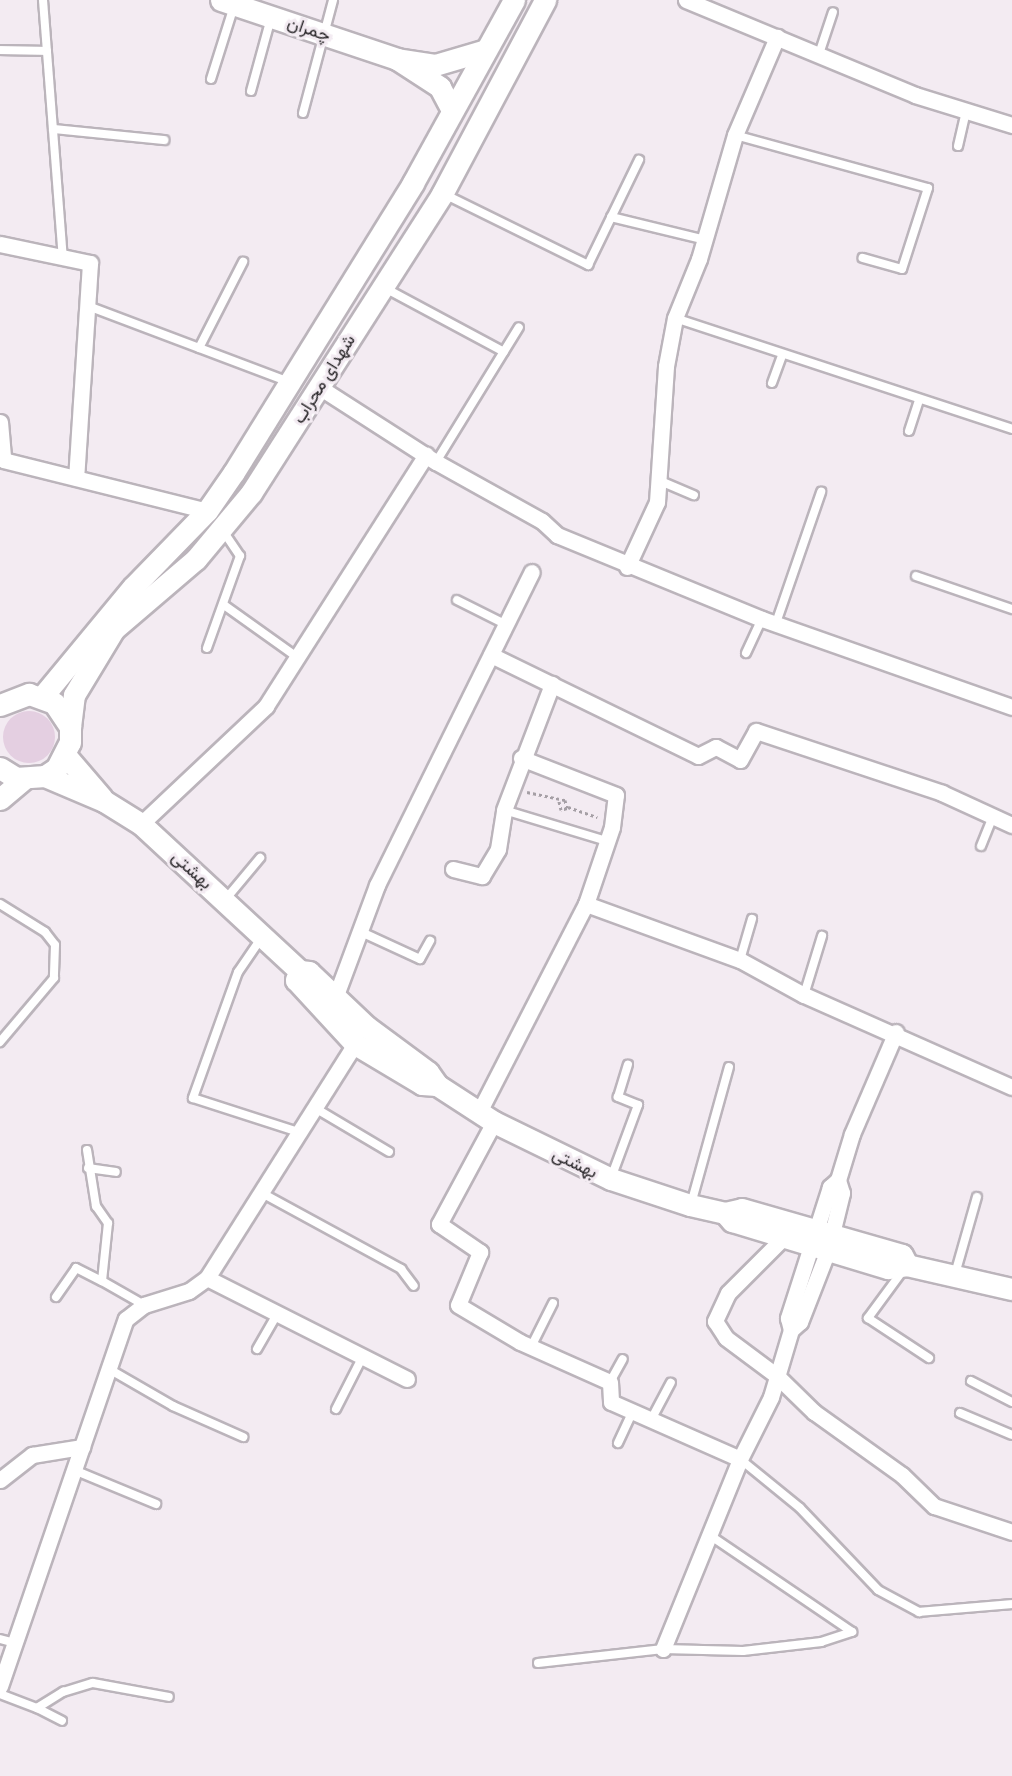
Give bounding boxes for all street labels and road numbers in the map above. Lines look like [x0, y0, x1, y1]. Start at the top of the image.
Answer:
street label: چمران [284, 12, 334, 46]
street label: شهدای محراب [288, 330, 360, 428]
street label: بهشتی [167, 846, 217, 894]
street label: بهشتی [549, 1143, 601, 1183]

